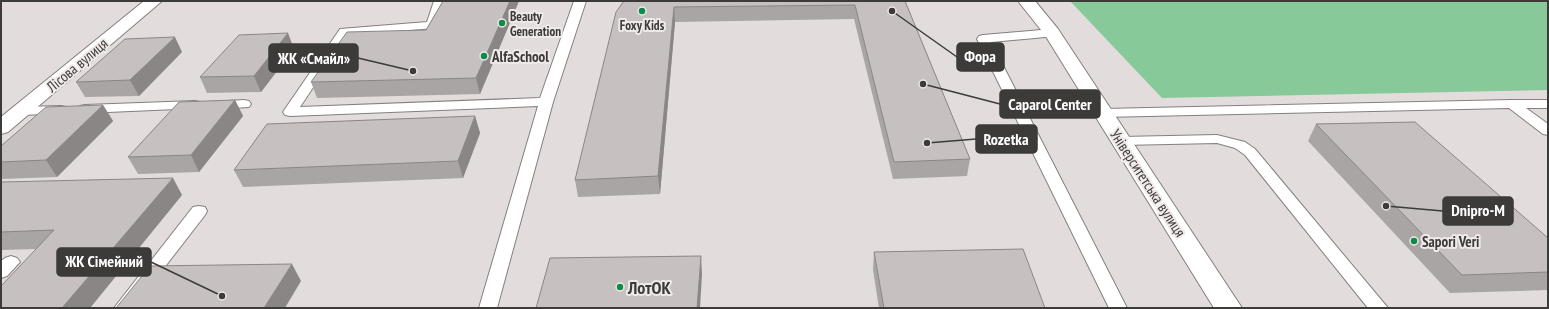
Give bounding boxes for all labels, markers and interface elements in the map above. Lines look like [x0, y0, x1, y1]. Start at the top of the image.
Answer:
marker: Foxy Kids [637, 6, 647, 16]
place label: Beauty Generation [510, 8, 561, 40]
place label: Foxy Kids [620, 17, 665, 34]
marker: Beauty Generation [497, 18, 507, 28]
street label: Лісова вулиця [42, 34, 112, 97]
callout: Фора [957, 43, 1004, 71]
callout: ЖК «Смайл» [269, 44, 358, 72]
text: Фора [964, 46, 996, 66]
place label: AlfaSchool [491, 47, 549, 66]
text: ЖК «Смайл» [277, 48, 351, 68]
marker: AlfaSchool [479, 51, 489, 61]
callout: Caparol Center [1000, 90, 1100, 118]
text: Caparol Center [1008, 94, 1092, 114]
callout: Rozetka [976, 125, 1037, 153]
street label: Університетська вулиця [1106, 126, 1190, 241]
text: Rozetka [983, 129, 1029, 149]
callout: Dnipro-M [1443, 197, 1513, 225]
text: Dnipro-M [1451, 200, 1505, 220]
place label: Sapori Veri [1422, 232, 1479, 251]
marker: Sapori Veri [1409, 236, 1419, 246]
callout: ЖК Сімейний [57, 248, 151, 276]
text: ЖК Сімейний [64, 251, 143, 271]
place label: ЛотОК [627, 276, 671, 299]
marker: ЛотОК [615, 282, 625, 292]

